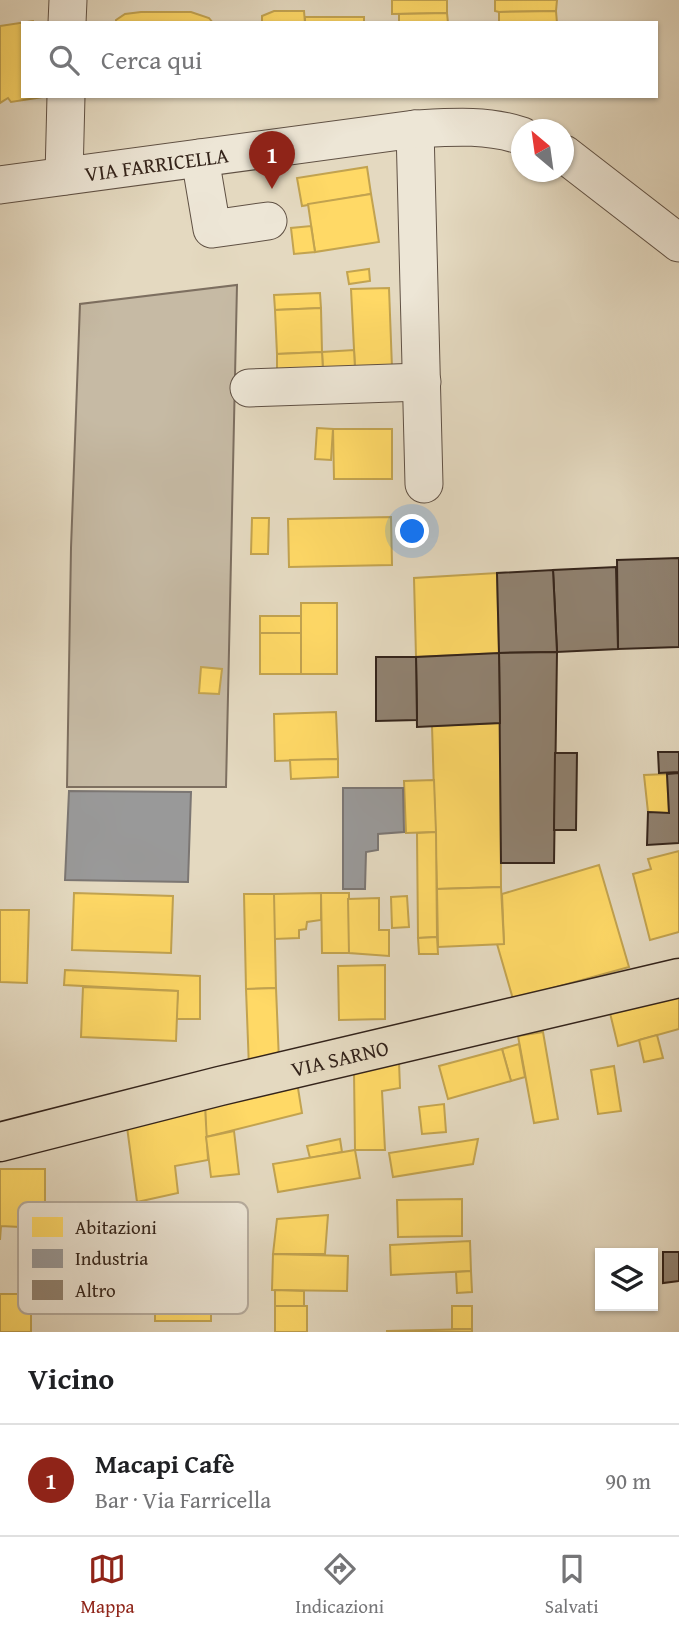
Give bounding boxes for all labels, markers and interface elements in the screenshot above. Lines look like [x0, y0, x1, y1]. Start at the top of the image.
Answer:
search box [21, 21, 658, 98]
text: Cerca qui [101, 40, 202, 79]
icon: search [45, 41, 83, 79]
north arrow [511, 119, 574, 182]
pin: 1 [249, 131, 295, 189]
street label: VIA FARRICELLA [83, 139, 231, 189]
your location [395, 514, 429, 548]
street label: VIA SARNO [288, 1031, 392, 1084]
legend [18, 1202, 248, 1314]
text: Abitazioni [75, 1213, 157, 1241]
text: Industria [75, 1244, 148, 1272]
map controls [595, 1248, 658, 1311]
button: layers [595, 1248, 658, 1311]
text: Altro [75, 1276, 116, 1304]
text: Vicino [28, 1356, 114, 1400]
text: Macapi Cafè [95, 1444, 234, 1483]
text: 1 [45, 1464, 57, 1497]
text: 90 m [605, 1464, 651, 1497]
text: Bar · Via Farricella [95, 1483, 271, 1516]
tab: Mappa [80, 1550, 134, 1620]
tab: Indicazioni [295, 1550, 384, 1620]
tab: Salvati [545, 1550, 599, 1620]

